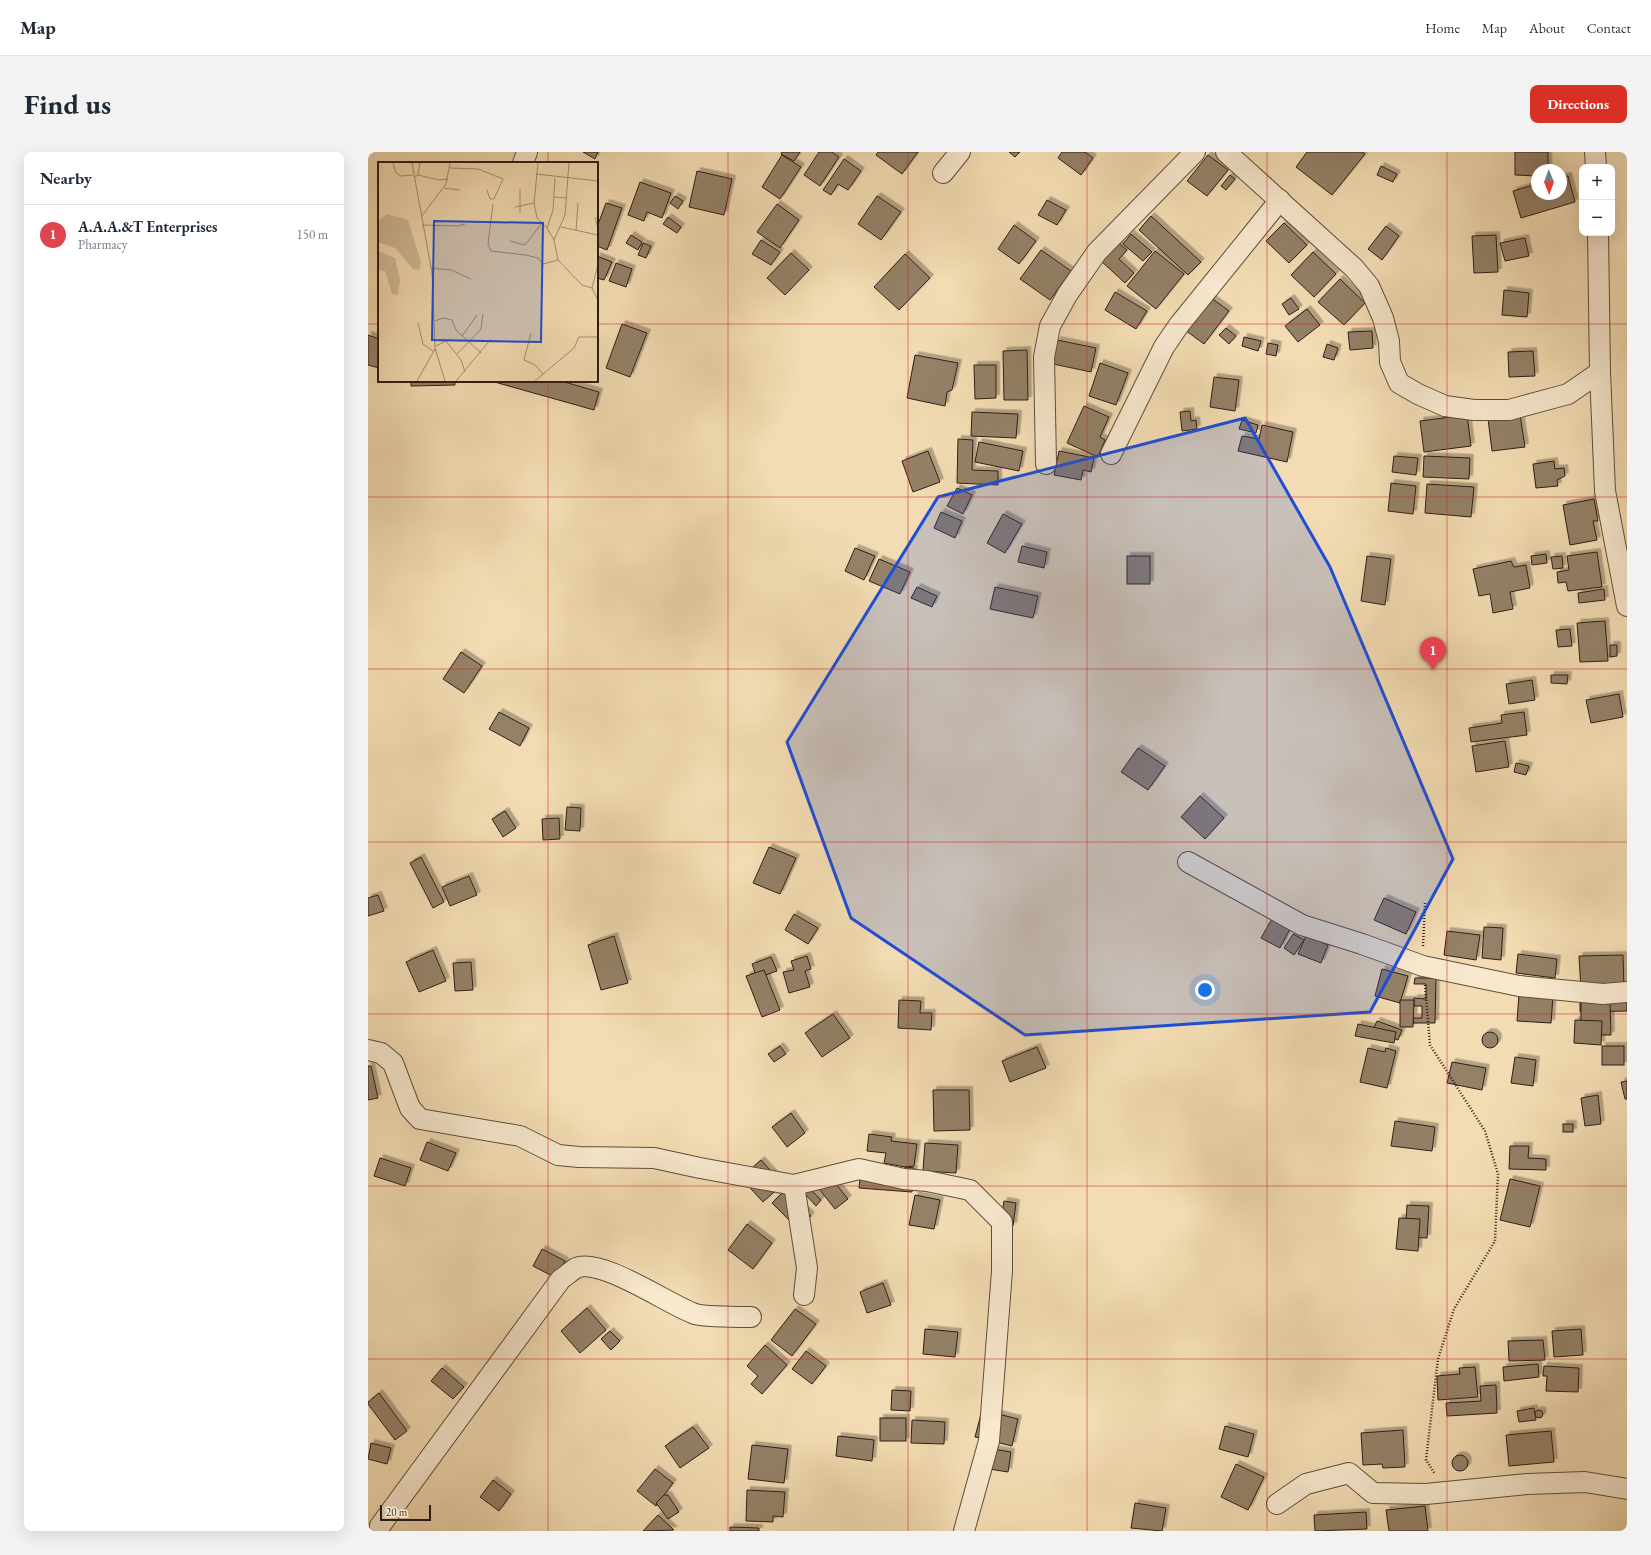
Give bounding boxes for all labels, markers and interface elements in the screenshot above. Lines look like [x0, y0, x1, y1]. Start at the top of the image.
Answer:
text: Map [20, 15, 56, 40]
text: Home [1425, 19, 1460, 37]
text: Map [1482, 19, 1507, 37]
text: About [1529, 19, 1565, 37]
text: Contact [1587, 19, 1631, 37]
button: Directions [1530, 85, 1627, 123]
text: Find us [24, 86, 111, 122]
inset map [378, 162, 598, 382]
north arrow [1531, 164, 1567, 200]
map controls [1579, 164, 1615, 236]
button: + [1579, 164, 1615, 200]
text: Nearby [40, 167, 92, 189]
button: − [1579, 200, 1615, 236]
text: A.A.A.&T Enterprises [78, 217, 217, 236]
text: 1 [50, 226, 56, 243]
text: 150 m [297, 226, 328, 243]
text: Pharmacy [78, 236, 127, 253]
pin: 1 [1420, 637, 1446, 670]
your location [1195, 980, 1215, 1000]
scale bar [380, 1503, 431, 1522]
text: 20 m [386, 1505, 407, 1519]

